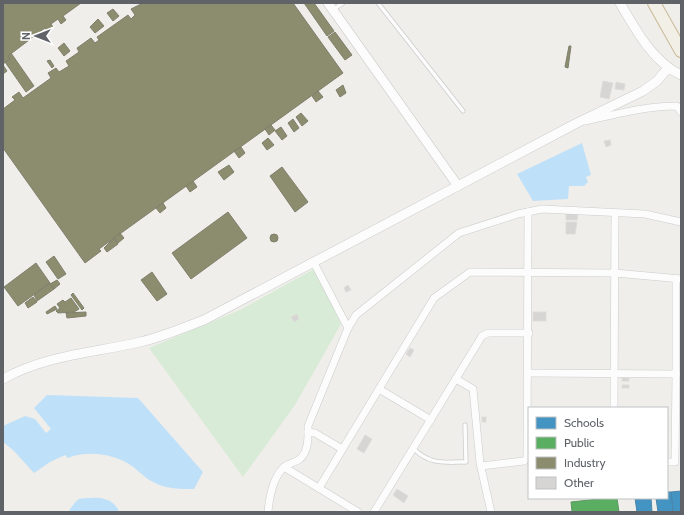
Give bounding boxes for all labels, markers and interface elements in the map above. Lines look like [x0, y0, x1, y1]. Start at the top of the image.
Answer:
north arrow [16, 16, 56, 56]
text: N [19, 32, 33, 40]
legend [528, 407, 668, 499]
text: Schools [564, 415, 604, 430]
text: Public [564, 435, 595, 450]
text: Industry [564, 455, 605, 470]
text: Other [564, 475, 594, 490]

